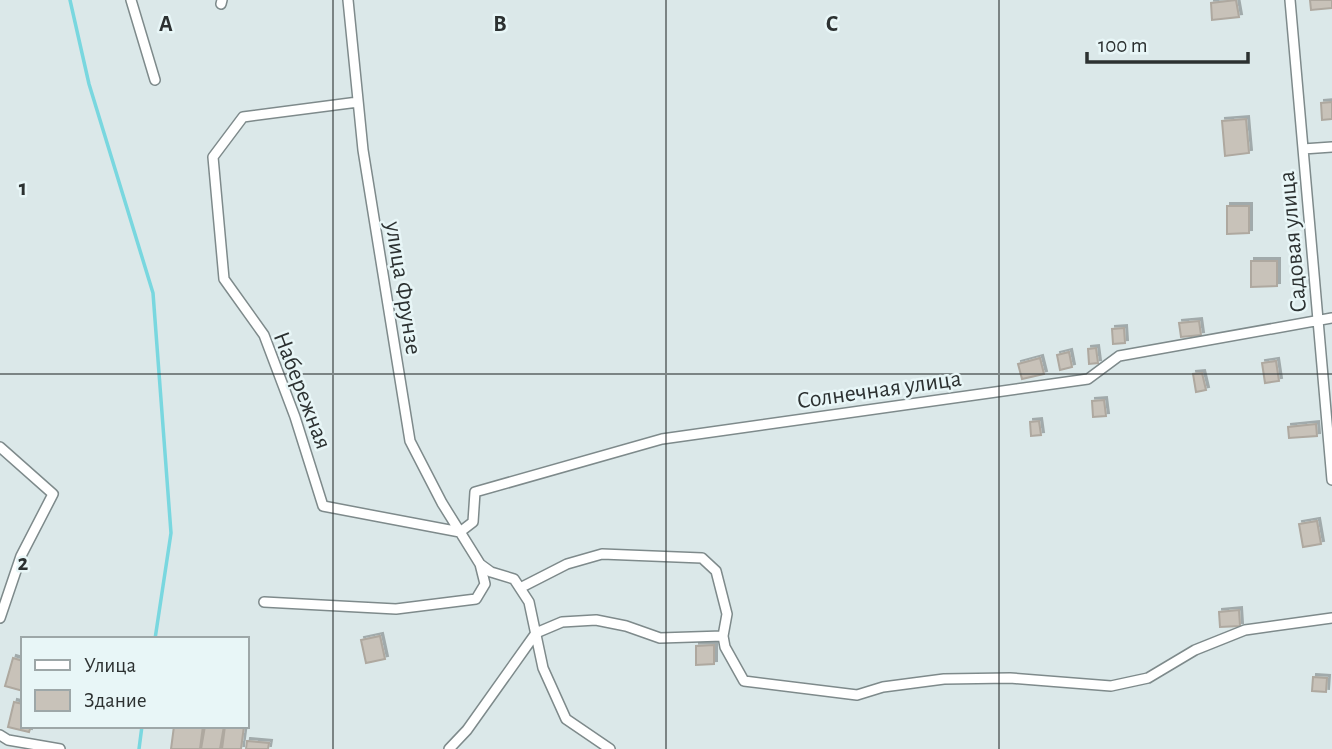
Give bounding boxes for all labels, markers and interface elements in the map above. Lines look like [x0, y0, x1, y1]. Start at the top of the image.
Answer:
text: A [159, 13, 173, 36]
text: B [493, 13, 507, 36]
text: C [826, 13, 838, 36]
scale bar [1087, 21, 1248, 65]
text: 100 m [1098, 35, 1148, 56]
street label: Садовая улица [1275, 170, 1311, 314]
text: 1 [19, 177, 27, 200]
street label: улица Фрунзе [380, 219, 425, 356]
street label: Набережная [269, 328, 335, 452]
street label: Солнечная улица [795, 367, 963, 413]
text: 2 [18, 552, 29, 575]
legend [21, 637, 248, 728]
text: Улица [84, 655, 137, 676]
text: Здание [84, 690, 147, 711]

